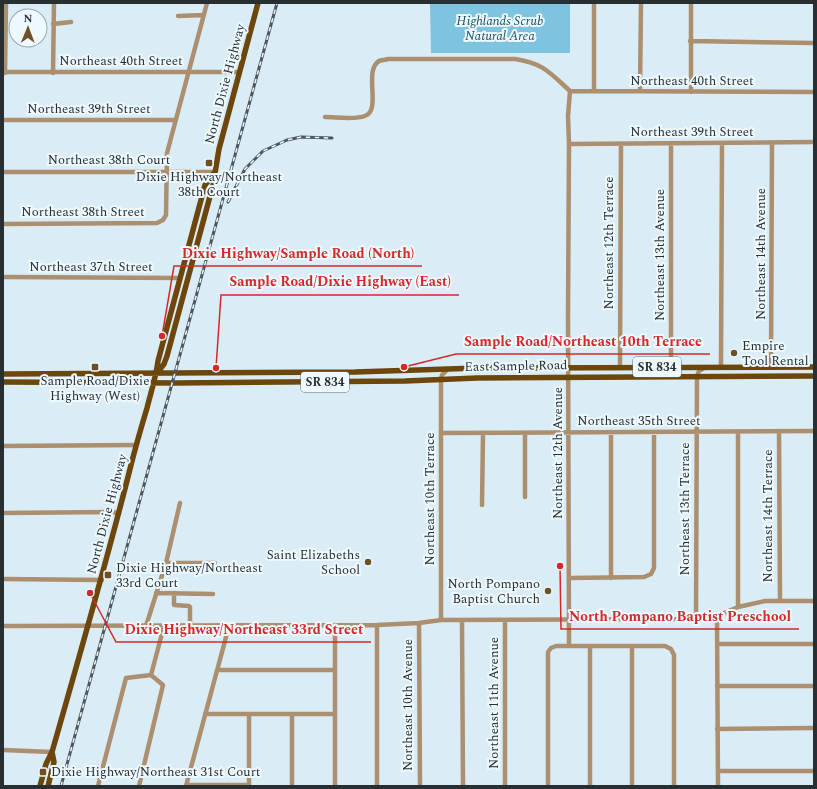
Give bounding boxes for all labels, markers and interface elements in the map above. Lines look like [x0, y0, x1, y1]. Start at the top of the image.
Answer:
north arrow [8, 8, 48, 48]
text: N [24, 10, 33, 27]
park label: Highlands Scrub Natural Area [457, 11, 543, 46]
street label: North Dixie Highway [199, 21, 251, 146]
street label: Northeast 40th Street [59, 51, 183, 71]
street label: Northeast 40th Street [630, 71, 754, 91]
street label: Northeast 39th Street [27, 99, 151, 119]
street label: Northeast 39th Street [630, 122, 754, 142]
street label: Northeast 38th Court [48, 150, 171, 170]
marker: Dixie Highway/Northeast 38th Court [204, 158, 214, 168]
place label: Dixie Highway/Northeast 38th Court [136, 167, 283, 202]
street label: Northeast 12th Terrace [599, 177, 619, 309]
street label: Northeast 14th Avenue [751, 188, 771, 320]
street label: Northeast 13th Avenue [650, 189, 670, 321]
street label: Northeast 38th Street [21, 202, 145, 222]
callout: Dixie Highway/Sample Road (North) [174, 240, 422, 266]
text: Dixie Highway/Sample Road (North) [182, 243, 414, 264]
street label: Northeast 37th Street [29, 257, 153, 277]
callout: Sample Road/Dixie Highway (East) [221, 269, 459, 295]
text: Sample Road/Dixie Highway (East) [229, 271, 451, 292]
callout: Sample Road/Northeast 10th Terrace [456, 328, 710, 354]
text: Sample Road/Northeast 10th Terrace [464, 331, 702, 352]
place label: Empire Tool Rental [742, 336, 809, 371]
marker: Empire Tool Rental [729, 348, 739, 358]
street label: East Sample Road [464, 355, 568, 377]
road number: SR 834 [633, 357, 681, 377]
marker: Sample Road/Dixie Highway (West) [90, 362, 100, 372]
place label: Sample Road/Dixie Highway (West) [41, 371, 149, 406]
road number: SR 834 [301, 372, 349, 392]
street label: Northeast 12th Avenue [548, 387, 568, 519]
street label: Northeast 35th Street [577, 411, 701, 431]
street label: Northeast 10th Terrace [420, 433, 440, 565]
street label: Northeast 13th Terrace [675, 443, 695, 575]
street label: Northeast 14th Terrace [758, 450, 778, 582]
street label: North Dixie Highway [81, 451, 133, 576]
place label: Saint Elizabeths School [267, 545, 360, 580]
marker: Saint Elizabeths School [363, 557, 373, 567]
place label: Dixie Highway/Northeast 33rd Court [116, 558, 263, 593]
marker: Dixie Highway/Northeast 33rd Court [103, 570, 113, 580]
place label: North Pompano Baptist Church [447, 574, 540, 609]
marker: North Pompano Baptist Church [543, 586, 553, 596]
callout: North Pompano Baptist Preschool [561, 603, 799, 629]
text: North Pompano Baptist Preschool [569, 606, 791, 627]
callout: Dixie Highway/Northeast 33rd Street [116, 616, 371, 642]
text: Dixie Highway/Northeast 33rd Street [125, 619, 364, 640]
street label: Northeast 11th Avenue [484, 637, 504, 769]
street label: Northeast 10th Avenue [398, 639, 418, 771]
place label: Dixie Highway/Northeast 31st Court [51, 762, 261, 782]
marker: Dixie Highway/Northeast 31st Court [38, 767, 48, 777]

